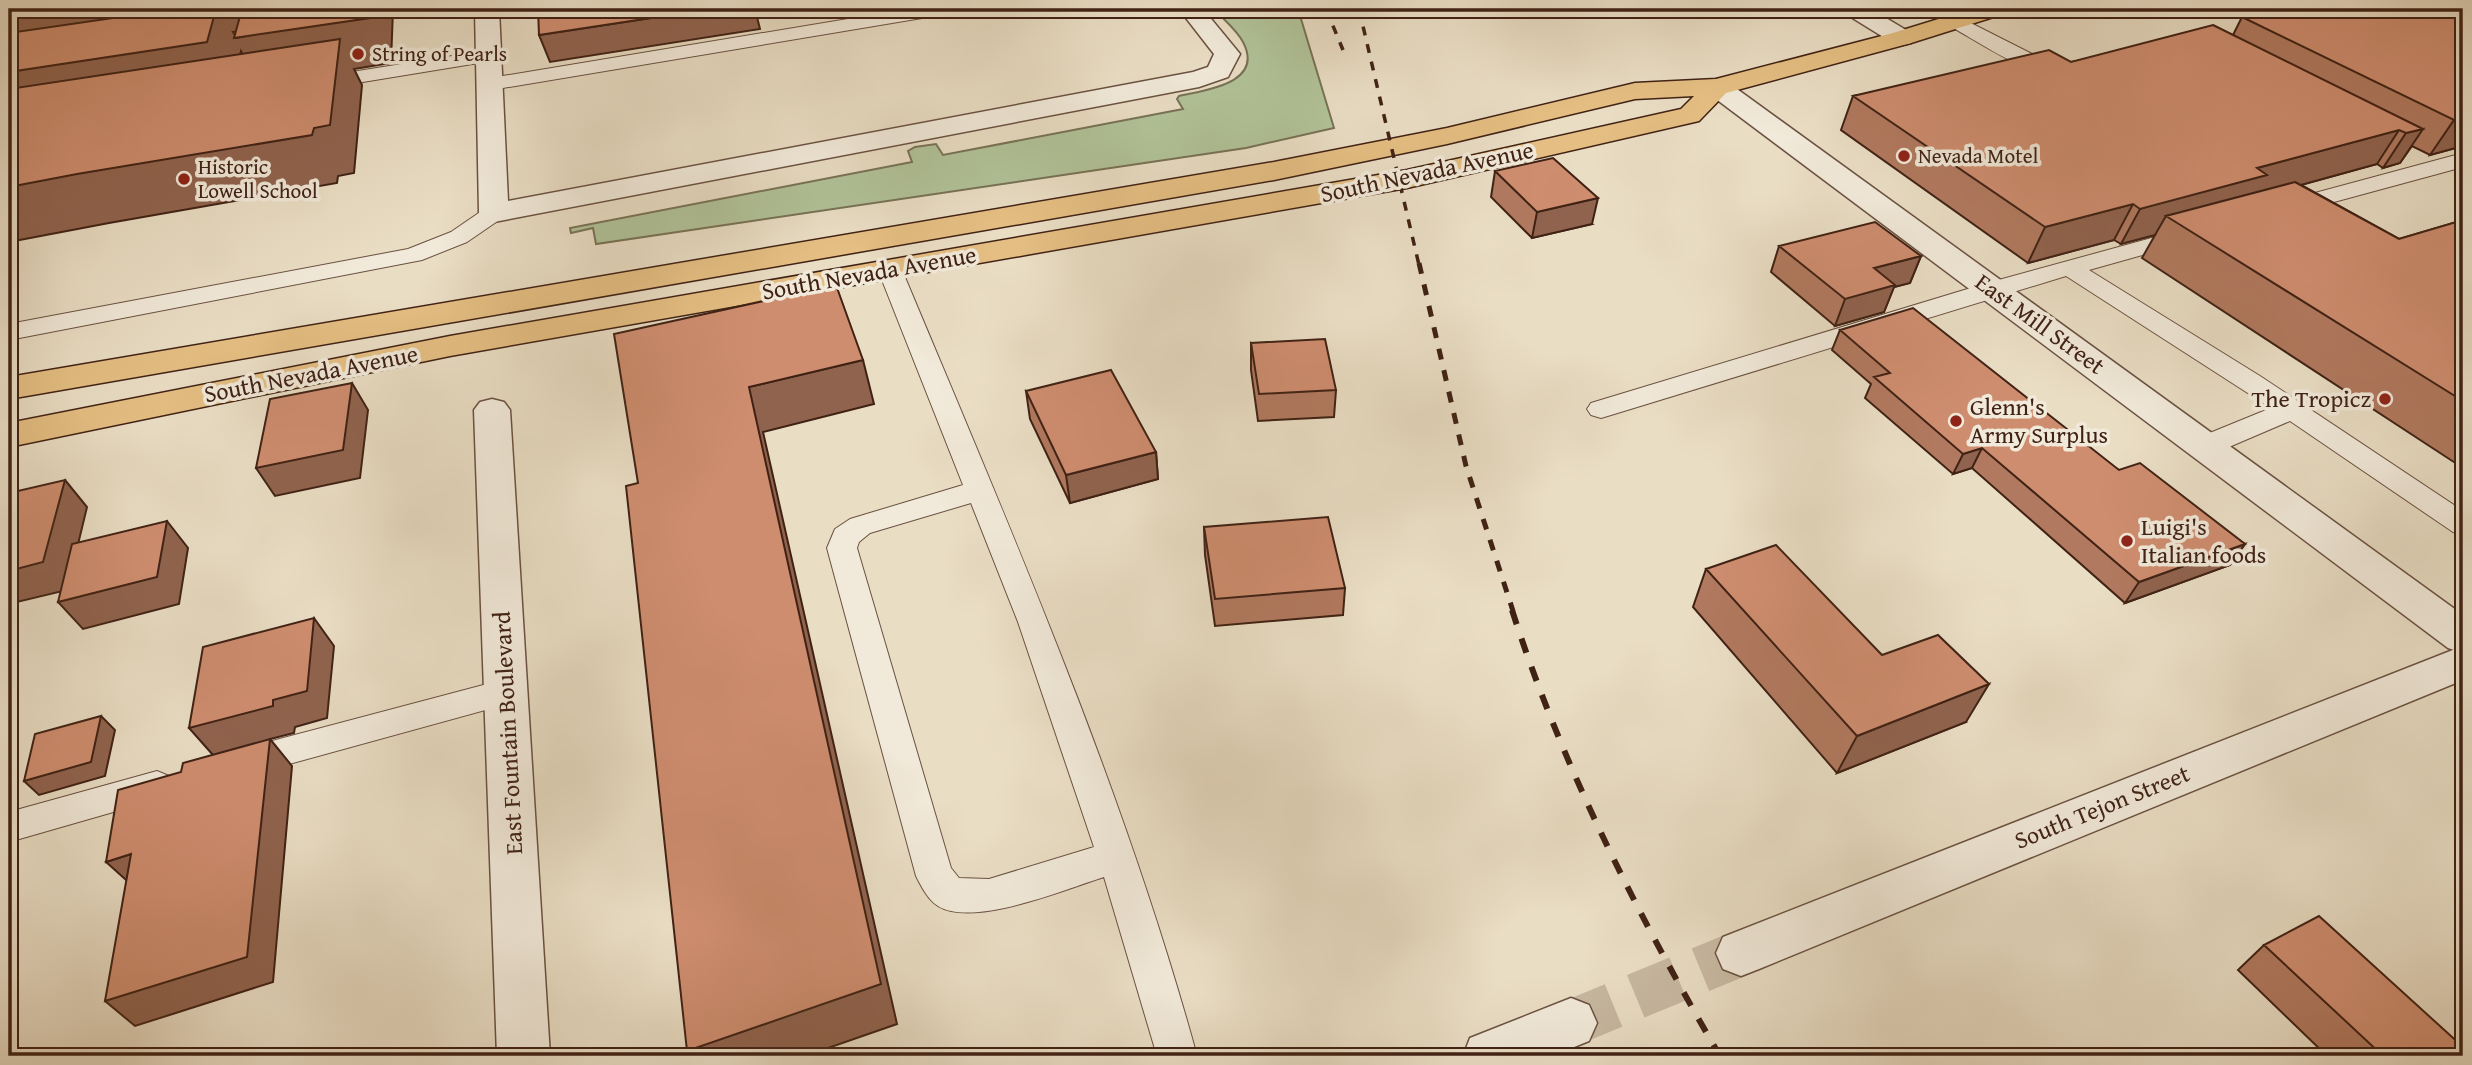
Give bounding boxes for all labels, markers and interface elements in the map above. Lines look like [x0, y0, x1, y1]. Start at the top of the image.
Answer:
place label: String of Pearls [372, 38, 507, 69]
marker: String of Pearls [350, 46, 366, 62]
street label: South Nevada Avenue [1317, 132, 1537, 211]
place label: Nevada Motel [1918, 140, 2039, 171]
marker: Nevada Motel [1896, 148, 1912, 164]
place label: Historic Lowell School [198, 151, 318, 206]
marker: Historic Lowell School [176, 171, 192, 187]
street label: South Nevada Avenue [759, 236, 979, 309]
street label: East Mill Street [1968, 265, 2113, 383]
street label: South Nevada Avenue [201, 336, 421, 411]
place label: The Tropicz [2251, 381, 2371, 416]
place label: Glenn's Army Surplus [1970, 389, 2108, 452]
marker: The Tropicz [2377, 391, 2393, 407]
marker: Glenn's Army Surplus [1948, 413, 1964, 429]
place label: Luigi's Italian foods [2141, 509, 2266, 572]
marker: Luigi's Italian foods [2119, 533, 2135, 549]
street label: East Fountain Boulevard [484, 610, 531, 856]
street label: South Tejon Street [2009, 755, 2195, 858]

